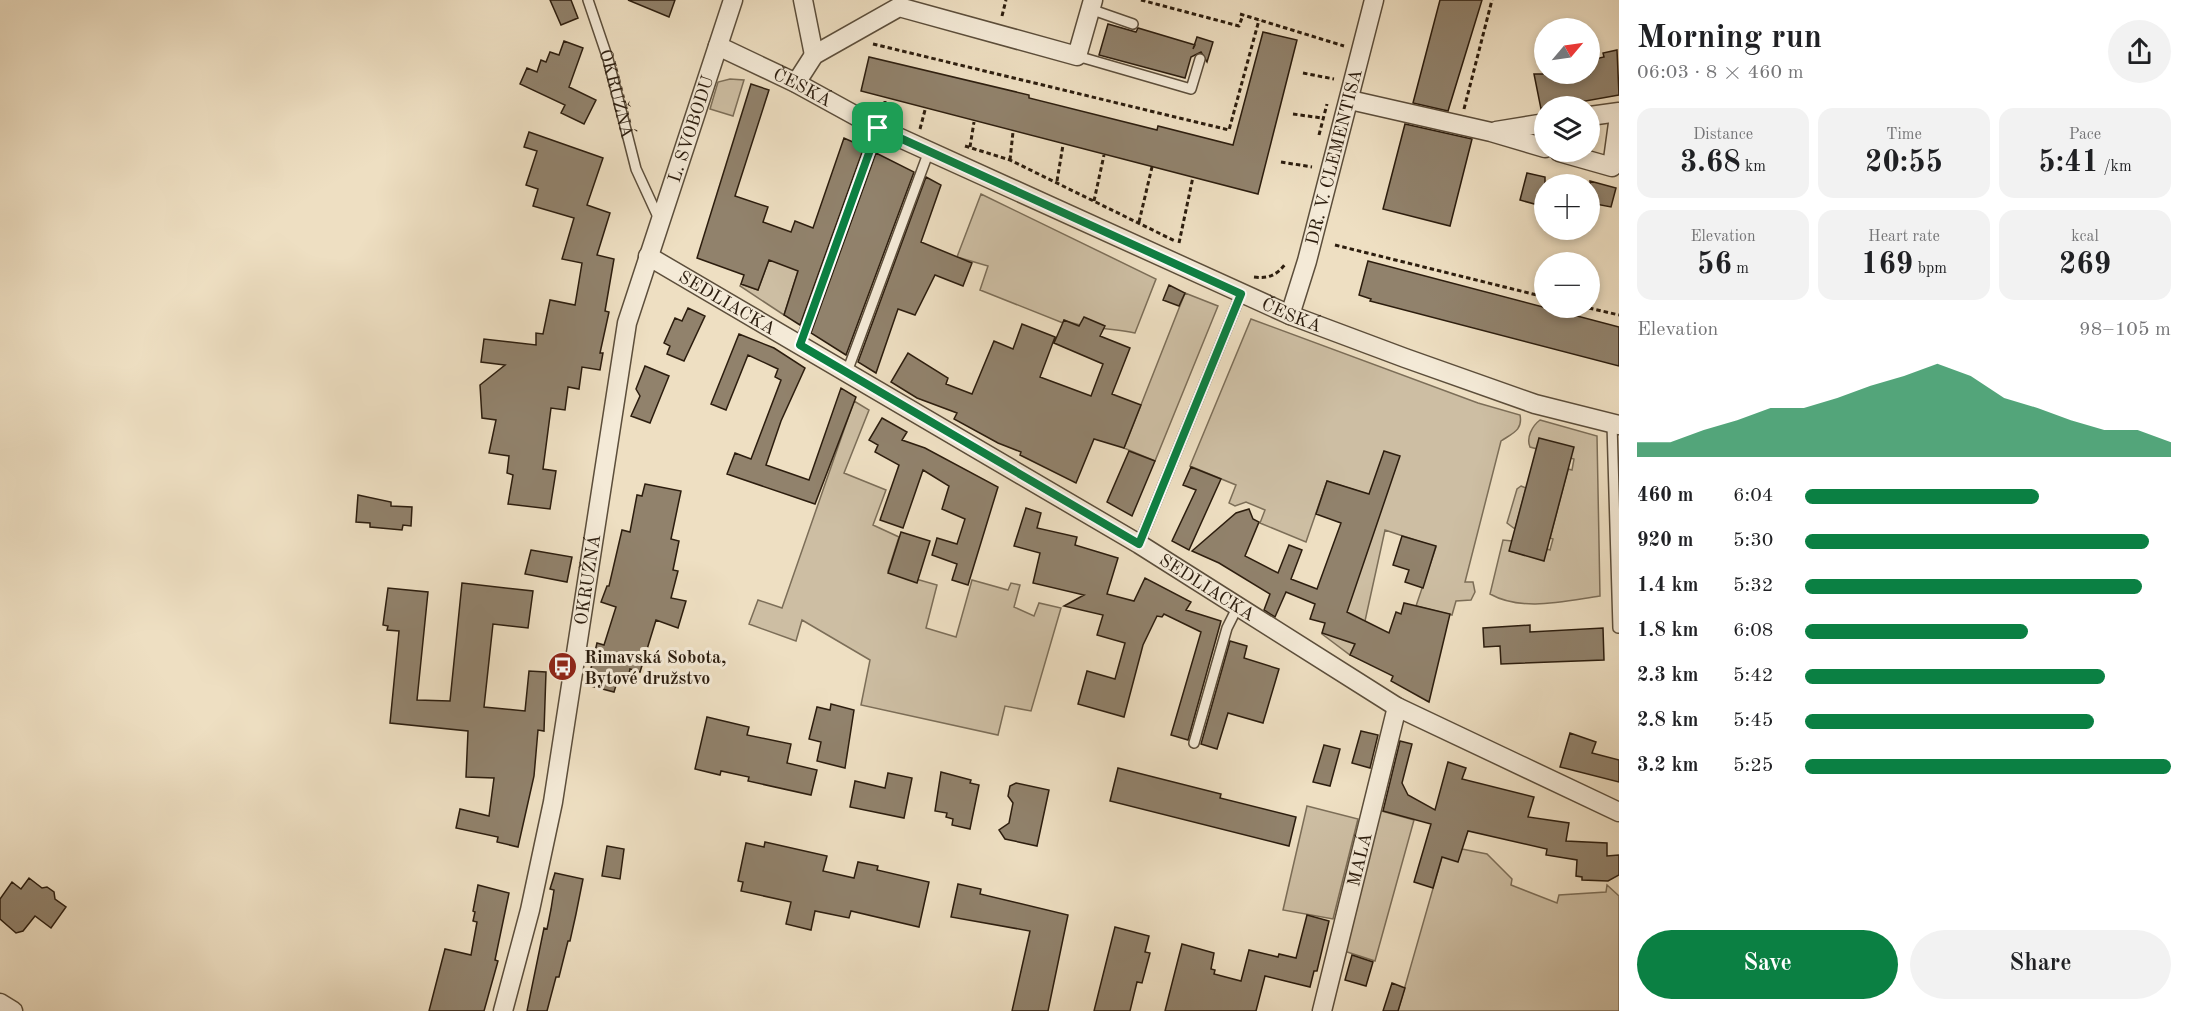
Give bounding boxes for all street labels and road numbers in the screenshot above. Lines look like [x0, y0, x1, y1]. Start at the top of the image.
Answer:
street label: OKRUŽNÁ [595, 47, 640, 141]
street label: ČESKÁ [770, 61, 836, 111]
street label: DR. V. CLEMENTISA [1303, 67, 1366, 247]
street label: L. SVOBODU [666, 74, 718, 185]
street label: SEDLIACKA [675, 268, 779, 339]
street label: ČESKÁ [1259, 291, 1326, 336]
street label: OKRUŽNÁ [572, 532, 604, 626]
street label: SEDLIACKA [1156, 551, 1258, 625]
street label: MALÁ [1345, 830, 1376, 888]

